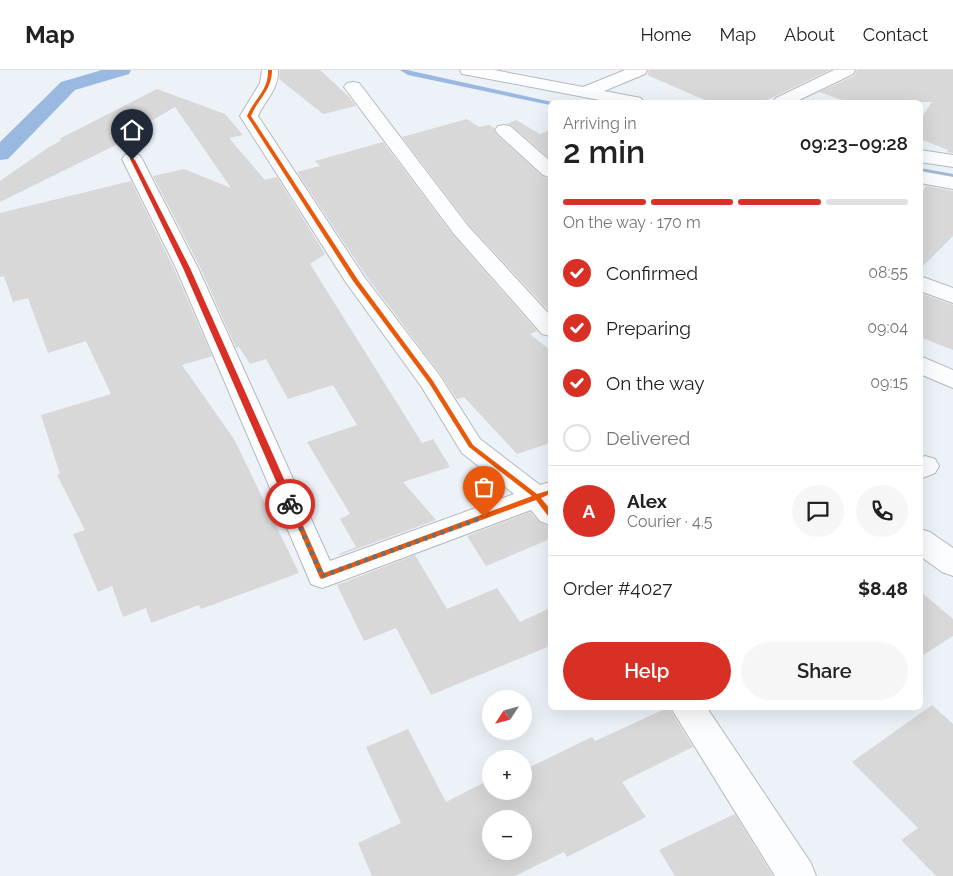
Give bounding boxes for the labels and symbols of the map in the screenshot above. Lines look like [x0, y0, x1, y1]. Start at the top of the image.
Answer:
pin [111, 109, 153, 160]
pin [463, 466, 505, 517]
courier [265, 479, 315, 529]
north arrow [482, 690, 532, 740]

